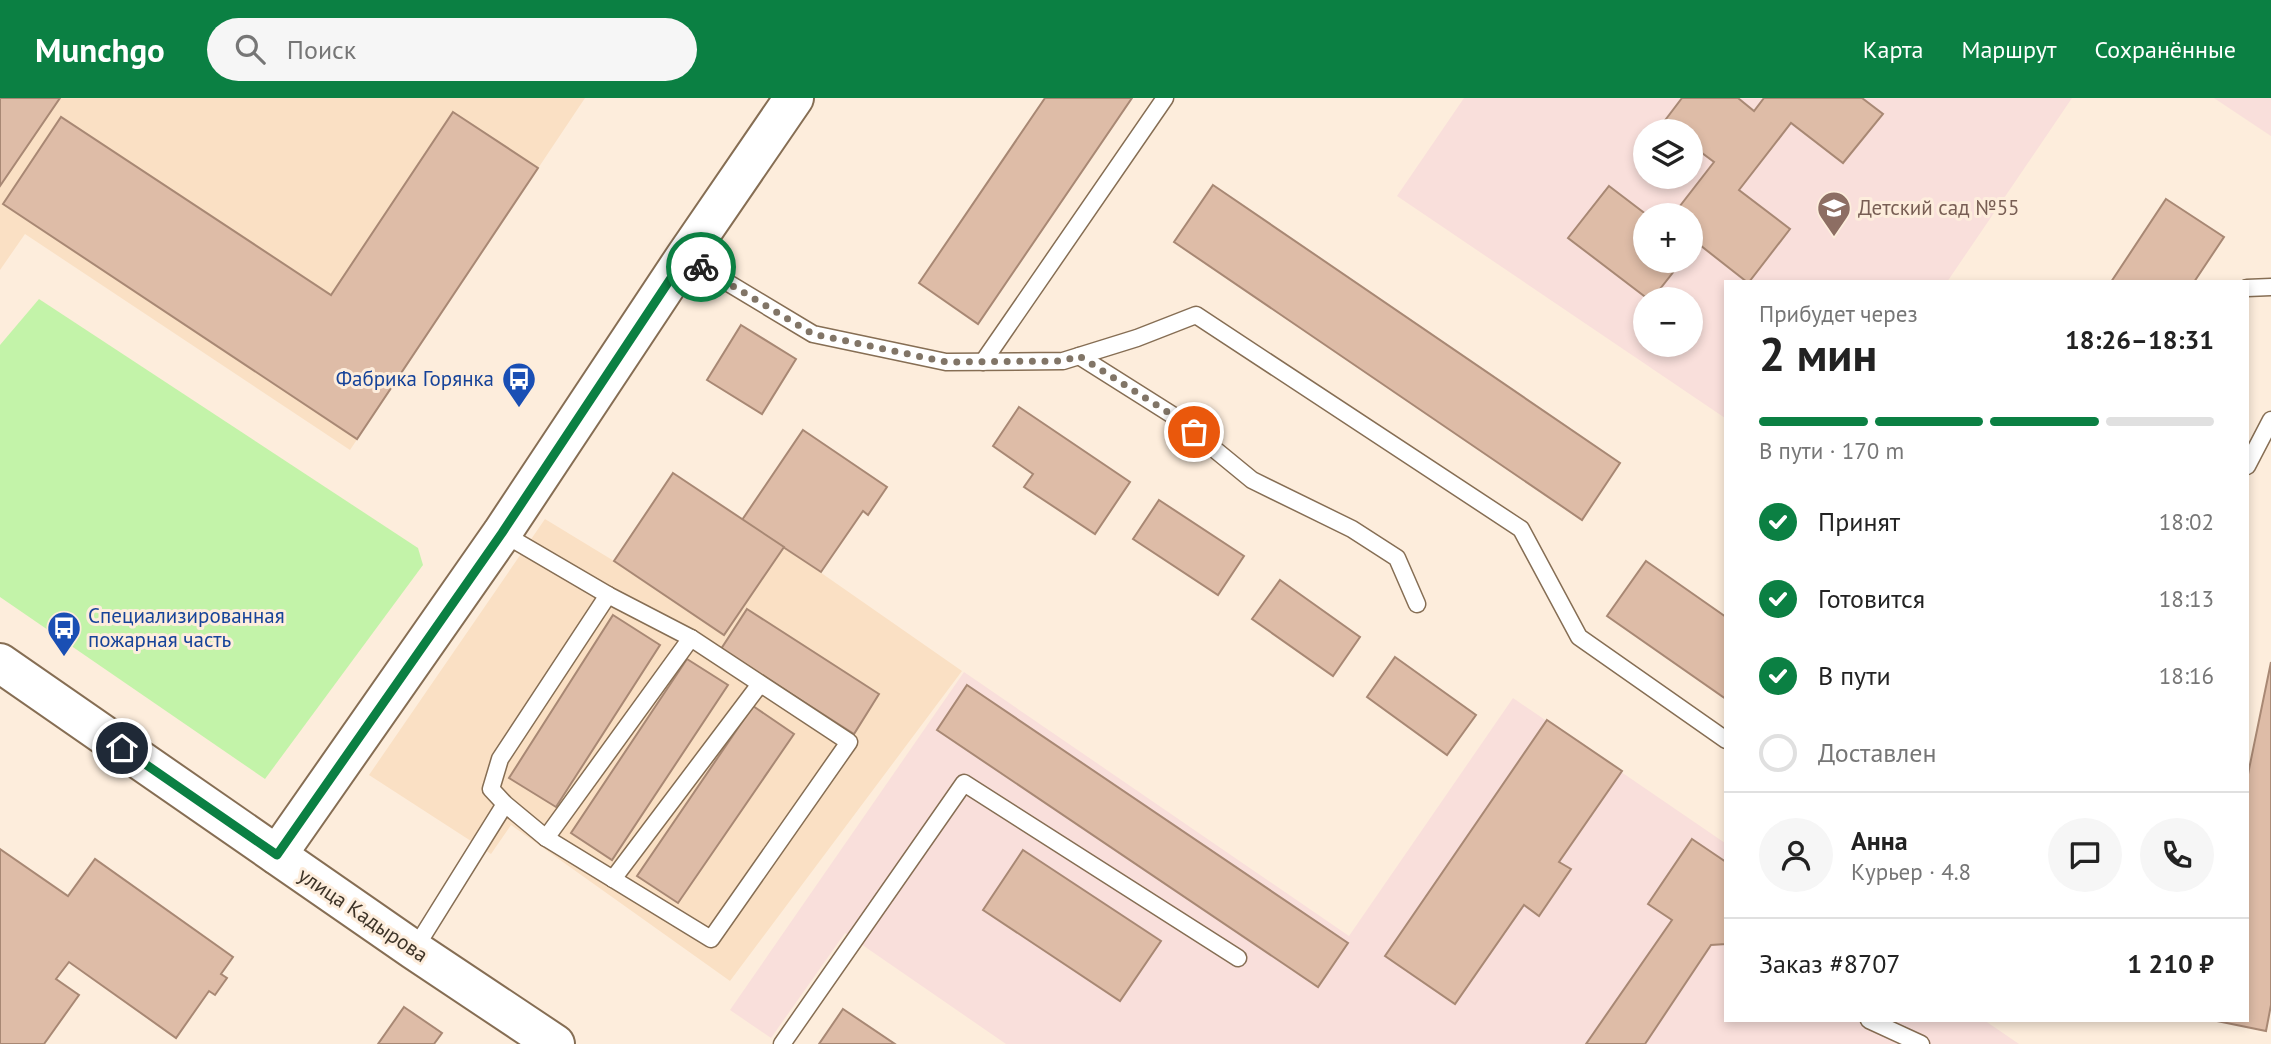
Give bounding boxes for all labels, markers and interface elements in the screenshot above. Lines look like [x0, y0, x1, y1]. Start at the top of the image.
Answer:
search box [207, 18, 697, 81]
text: Munchgo [35, 28, 165, 71]
icon: search [231, 30, 269, 68]
text: Поиск [287, 33, 356, 66]
text: Карта [1863, 34, 1923, 65]
text: Маршрут [1961, 34, 2056, 65]
text: Сохранённые [2094, 34, 2236, 65]
map controls [1633, 119, 1703, 357]
button: layers [1633, 119, 1703, 189]
school or university icon: Детский сад №55 [1815, 189, 1853, 238]
place label: Детский сад №55 [1858, 194, 2020, 221]
button: + [1633, 203, 1703, 273]
courier [666, 232, 736, 302]
icon: bike [682, 248, 720, 286]
button: − [1633, 287, 1703, 357]
text: Прибудет через [1759, 299, 1918, 328]
text: 18:26–18:31 [2065, 323, 2214, 356]
text: 2 мин [1759, 324, 1877, 384]
bus stop icon: Фабрика Горянка [500, 360, 538, 409]
place label: Фабрика Горянка [336, 365, 494, 392]
pin [1164, 402, 1224, 462]
icon: bag [1175, 413, 1213, 451]
text: В пути · 170 m [1759, 436, 1904, 465]
icon: check [1759, 503, 1797, 541]
text: Принят [1818, 505, 1900, 538]
text: 18:02 [2159, 507, 2214, 536]
icon: check [1759, 580, 1797, 618]
text: Готовится [1818, 582, 1925, 615]
text: 18:13 [2159, 584, 2214, 613]
place label: Специализированная пожарная часть [88, 602, 285, 653]
bus stop icon: Специализированная пожарная часть [45, 609, 83, 658]
icon: check [1759, 657, 1797, 695]
text: В пути [1818, 659, 1891, 692]
text: 18:16 [2159, 661, 2214, 690]
pin [92, 718, 152, 778]
icon: home [103, 729, 141, 767]
text: Доставлен [1818, 736, 1937, 769]
button: person [1759, 818, 1833, 892]
button: chat [2048, 818, 2122, 892]
button: phone [2140, 818, 2214, 892]
text: Анна [1851, 824, 1908, 857]
text: Курьер · 4.8 [1851, 857, 1971, 886]
street label: улица Кадырова [293, 861, 433, 968]
text: Заказ #8707 [1759, 947, 1901, 980]
text: 1 210 ₽ [2127, 947, 2214, 980]

